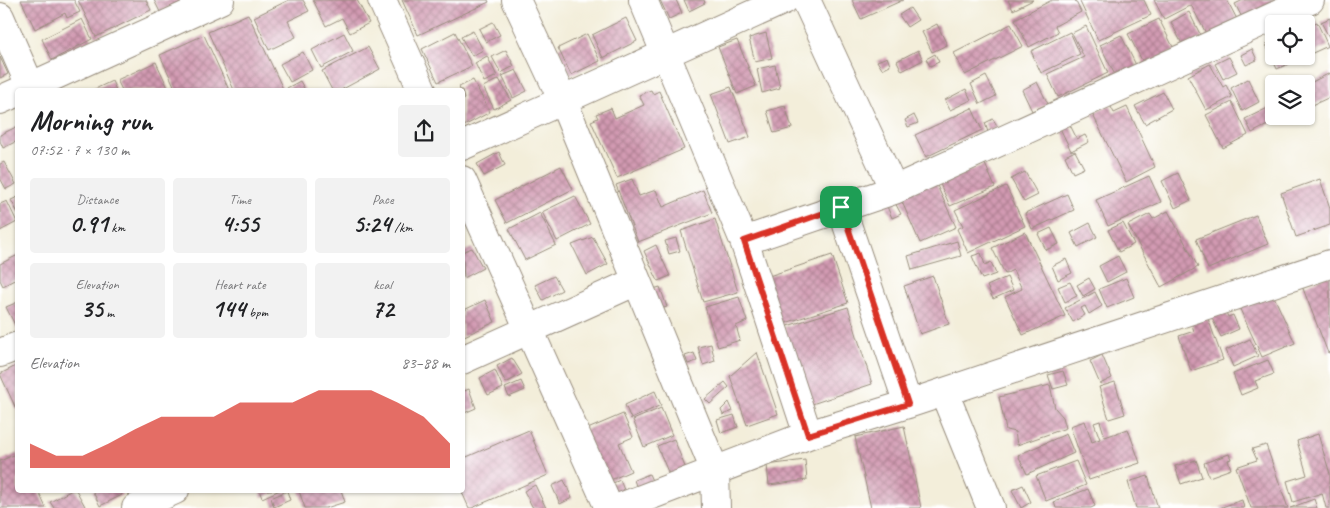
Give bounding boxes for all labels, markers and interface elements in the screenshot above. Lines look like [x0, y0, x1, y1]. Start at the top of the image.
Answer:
map controls [1265, 15, 1315, 125]
button: locate [1265, 15, 1315, 65]
button: layers [1265, 75, 1315, 125]
text: Morning run [30, 103, 152, 138]
button: share [398, 105, 450, 157]
text: 07:52 · 7 × 130 m [30, 140, 129, 160]
pin [820, 186, 862, 228]
text: Distance [76, 191, 118, 208]
text: Time [229, 191, 251, 208]
text: Pace [372, 191, 393, 208]
icon: arrive [827, 193, 855, 221]
text: 0.91 [70, 208, 108, 240]
text: 4:55 [221, 208, 259, 240]
text: 5:24 [353, 208, 391, 240]
text: km [108, 219, 125, 236]
text: /km [391, 219, 413, 236]
text: Elevation [76, 276, 119, 293]
text: Heart rate [214, 276, 266, 293]
text: kcal [373, 276, 392, 293]
text: 35 [81, 293, 103, 325]
text: 144 [212, 293, 246, 325]
text: 72 [371, 293, 394, 325]
text: m [103, 304, 114, 321]
text: bpm [246, 304, 268, 321]
text: Elevation [30, 353, 79, 373]
text: 83–88 m [401, 353, 450, 373]

